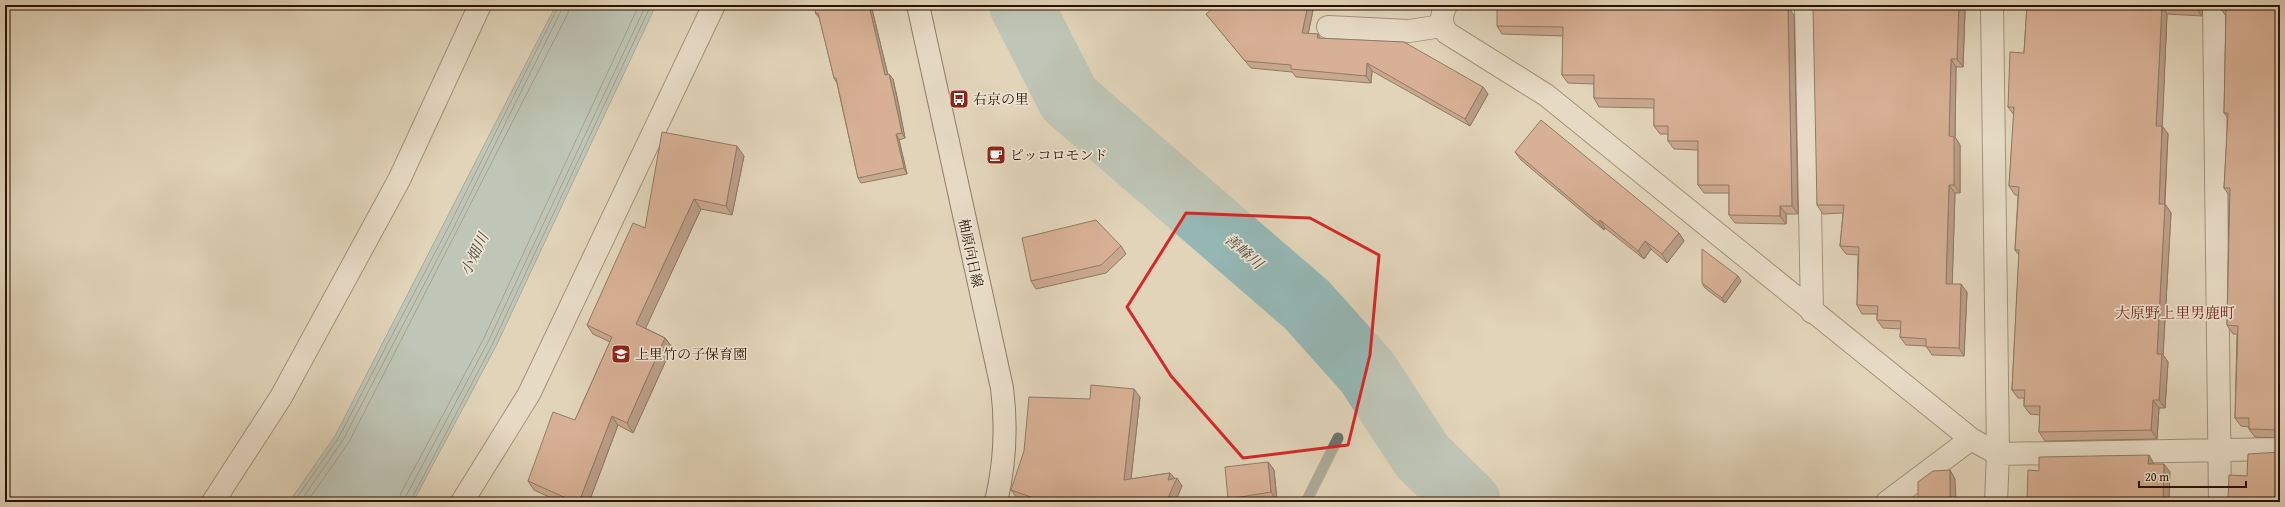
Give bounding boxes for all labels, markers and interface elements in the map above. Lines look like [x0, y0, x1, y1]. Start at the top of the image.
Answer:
bus stop icon: 右京の里 [948, 88, 970, 110]
place label: 右京の里 [973, 89, 1029, 109]
cafe icon: ピッコロモンド [985, 144, 1007, 166]
place label: ピッコロモンド [1010, 145, 1107, 165]
street label: 柚原向日線 [954, 217, 988, 289]
water label: 小畑川 [455, 227, 494, 279]
water label: 善峰川 [1220, 228, 1269, 275]
district label: 大原野上里男鹿町 [2115, 302, 2235, 323]
school or university icon: 上里竹の子保育園 [610, 343, 632, 365]
place label: 上里竹の子保育園 [635, 344, 747, 364]
scale bar [2139, 463, 2246, 489]
text: 20 m [2145, 468, 2169, 485]

